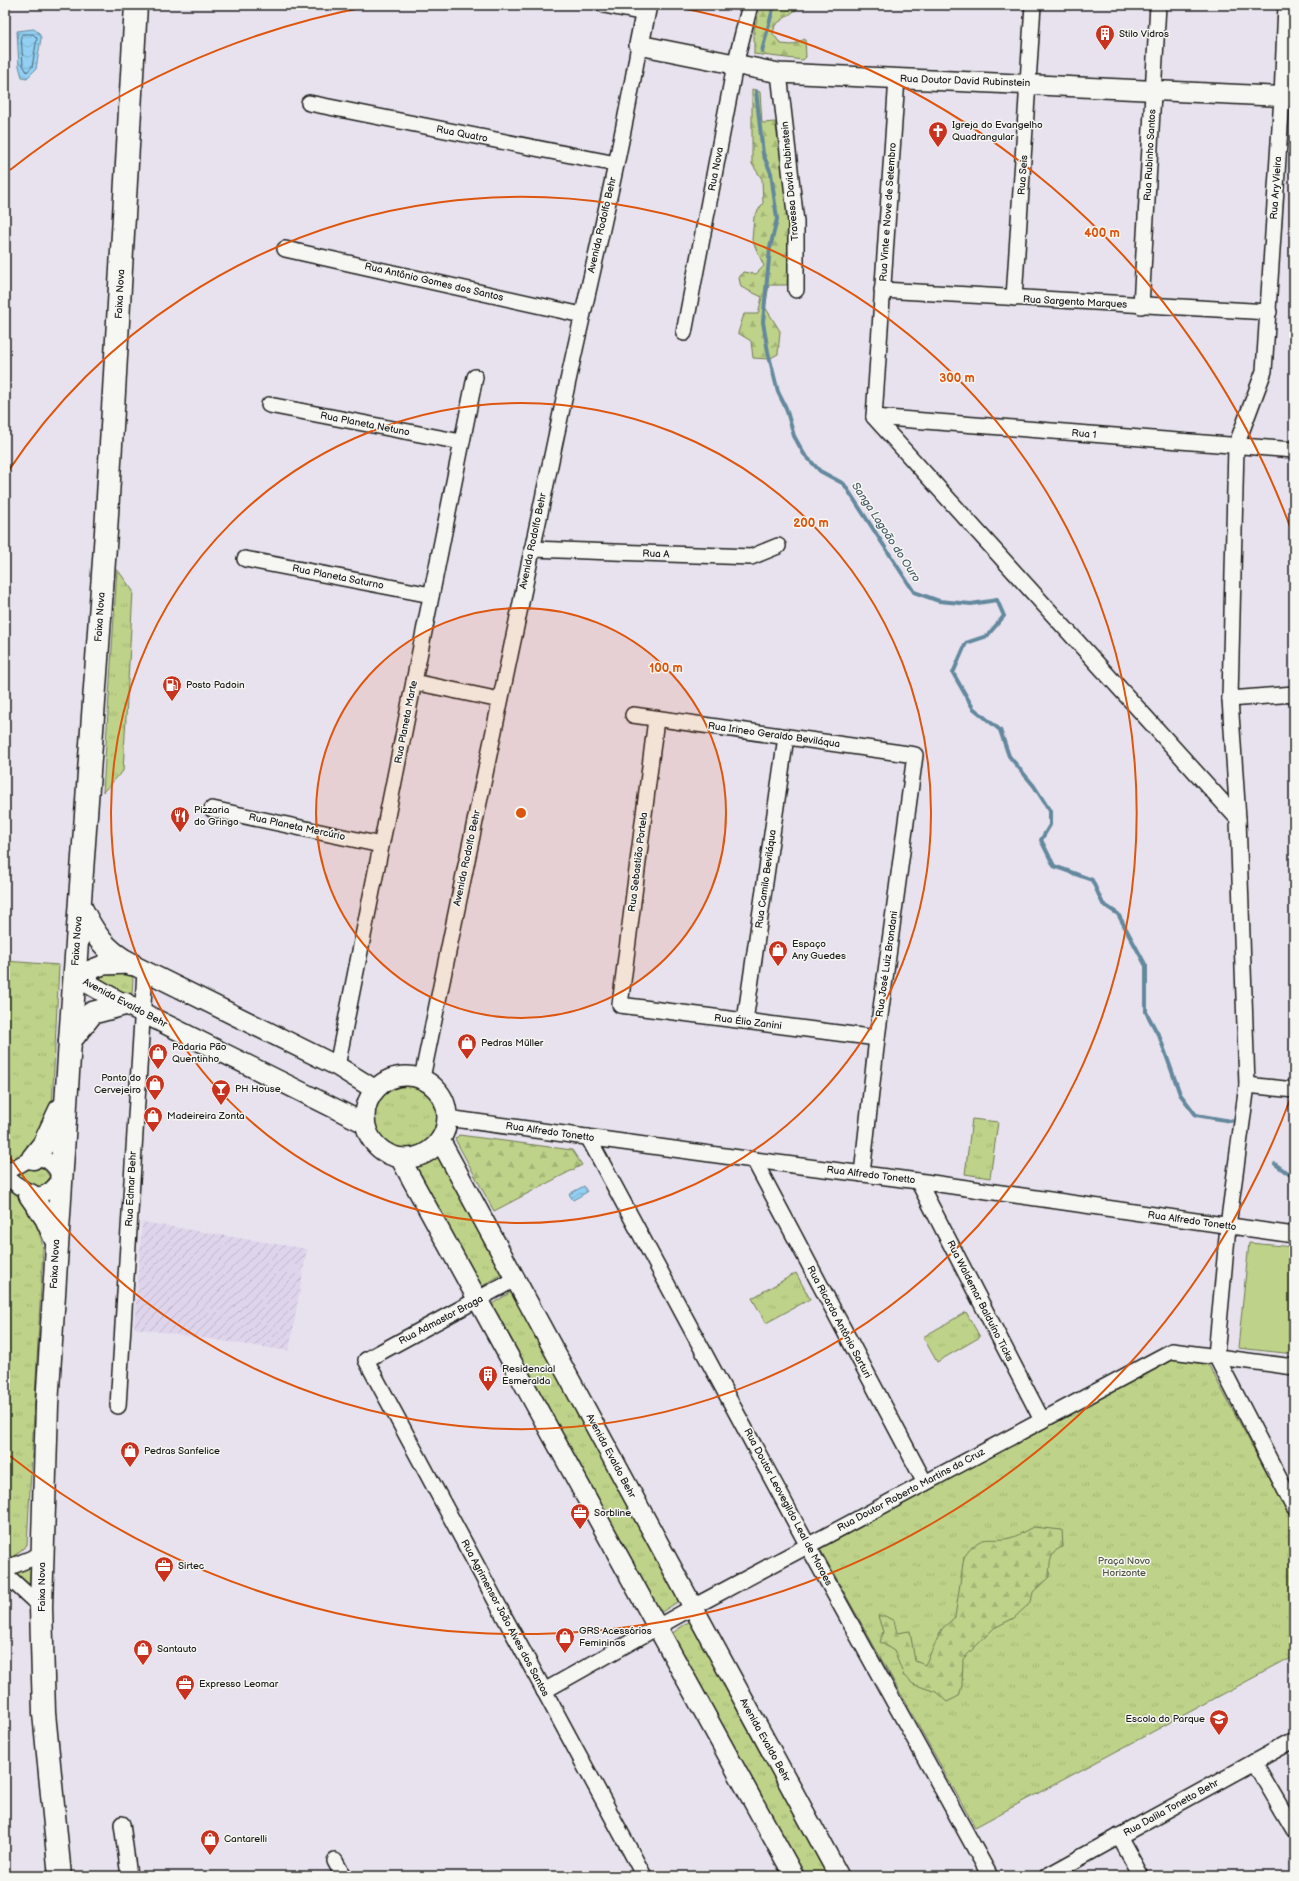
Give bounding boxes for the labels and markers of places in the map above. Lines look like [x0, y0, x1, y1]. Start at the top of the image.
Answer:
building icon: Stilo Vidros [1094, 23, 1116, 51]
place label: Stilo Vidros [1119, 28, 1169, 40]
place label: Igreja do Evangelho Quadrangular [952, 119, 1043, 143]
church icon: Igreja do Evangelho Quadrangular [927, 120, 949, 148]
fuel station icon: Posto Padoin [161, 674, 183, 702]
place label: Posto Padoin [186, 679, 245, 691]
place label: Pizzaria do Gringo [194, 804, 239, 828]
restaurant icon: Pizzaria do Gringo [169, 805, 191, 833]
centre of rings [514, 806, 528, 820]
place label: Espaço Any Guedes [792, 938, 846, 962]
shop icon: Espaço Any Guedes [767, 939, 789, 967]
shop icon: Pedras Müller [456, 1032, 478, 1060]
place label: Pedras Müller [481, 1037, 544, 1049]
place label: Padaria Pão Quentinho [172, 1041, 227, 1065]
shop icon: Padaria Pão Quentinho [147, 1042, 169, 1070]
place label: Ponto do Cervejeiro [94, 1072, 141, 1096]
shop icon: Ponto do Cervejeiro [144, 1073, 166, 1101]
bar icon: PH House [210, 1078, 232, 1106]
place label: PH House [235, 1083, 281, 1095]
shop icon: Madeireira Zonta [142, 1105, 164, 1133]
place label: Madeireira Zonta [167, 1110, 245, 1122]
place label: Residencial Esmeralda [502, 1363, 555, 1387]
building icon: Residencial Esmeralda [477, 1364, 499, 1392]
shop icon: Pedras Sanfelice [119, 1440, 141, 1468]
place label: Pedras Sanfelice [144, 1445, 220, 1457]
office icon: Sorbline [569, 1502, 591, 1530]
place label: Sorbline [594, 1507, 631, 1519]
office icon: Sirtec [153, 1555, 175, 1583]
place label: Sirtec [178, 1560, 204, 1572]
place label: GRS Acessórios Femininos [579, 1625, 652, 1649]
shop icon: GRS Acessórios Femininos [554, 1626, 576, 1654]
shop icon: Santauto [132, 1638, 154, 1666]
place label: Santauto [157, 1643, 197, 1655]
office icon: Expresso Leomar [174, 1673, 196, 1701]
place label: Expresso Leomar [199, 1678, 279, 1690]
school or university icon: Escola do Parque [1208, 1708, 1230, 1736]
place label: Escola do Parque [1126, 1713, 1205, 1725]
shop icon: Cantarelli [199, 1828, 221, 1856]
place label: Cantarelli [224, 1833, 267, 1845]

